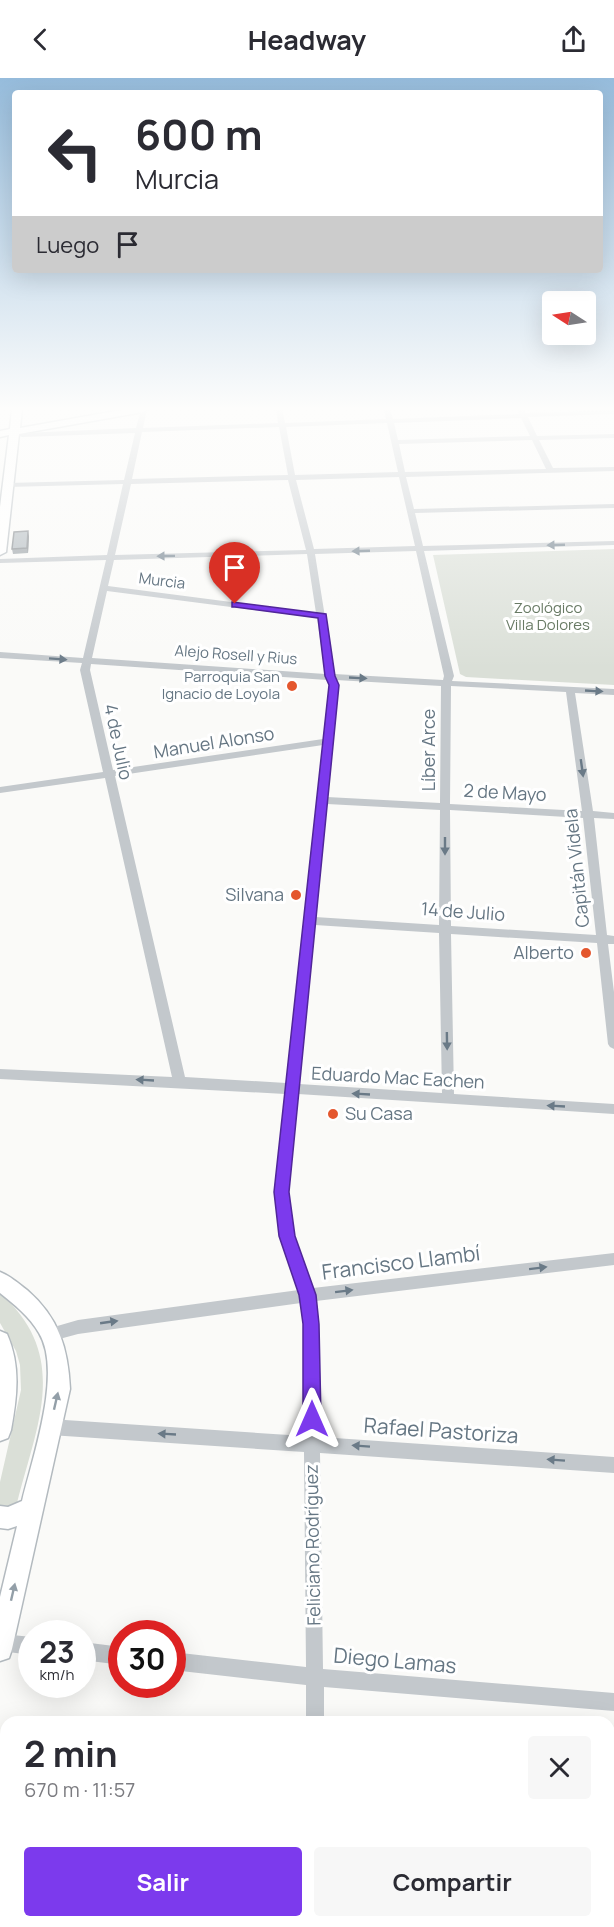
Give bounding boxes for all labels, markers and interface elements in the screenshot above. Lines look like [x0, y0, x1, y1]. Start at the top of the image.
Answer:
text: Headway [248, 21, 366, 58]
icon: back [24, 23, 57, 56]
icon: share [557, 23, 590, 56]
text: 600 m [135, 105, 263, 163]
icon: left [36, 114, 114, 192]
text: Murcia [135, 160, 219, 197]
icon: arrive [111, 228, 144, 261]
text: Luego [36, 230, 99, 260]
north arrow [542, 291, 596, 345]
map controls [542, 291, 596, 345]
one-way arrow [546, 541, 565, 550]
pin [209, 542, 260, 604]
one-way arrow [351, 546, 370, 556]
one-way arrow [156, 551, 175, 561]
icon: arrive [218, 551, 251, 584]
street label: Murcia [138, 567, 187, 594]
park label: Zoológico Villa Dolores [506, 597, 590, 635]
street label: Alejo Rosell y Rius [174, 640, 298, 669]
one-way arrow [49, 654, 68, 664]
place label: Parroquia San Ignacio de Loyola [162, 666, 280, 704]
one-way arrow [348, 673, 367, 683]
marker: Parroquia San Ignacio de Loyola [285, 679, 299, 693]
one-way arrow [585, 686, 604, 695]
street label: 4 de Julio [99, 702, 139, 782]
street label: Líber Arce [416, 709, 440, 791]
street label: Manuel Alonso [152, 721, 276, 763]
one-way arrow [577, 759, 586, 778]
street label: 2 de Mayo [463, 778, 547, 806]
street label: Capitán Videla [558, 808, 594, 929]
one-way arrow [440, 837, 450, 856]
place label: Silvana [225, 882, 284, 906]
marker: Silvana [289, 888, 303, 902]
street label: 14 de Julio [420, 896, 506, 926]
place label: Alberto [513, 940, 574, 964]
marker: Alberto [579, 946, 593, 960]
one-way arrow [442, 1032, 452, 1051]
street label: Eduardo Mac Eachen [311, 1060, 485, 1094]
one-way arrow [136, 1076, 155, 1085]
one-way arrow [351, 1089, 370, 1099]
place label: Su Casa [345, 1101, 413, 1125]
one-way arrow [546, 1101, 565, 1110]
marker: Su Casa [326, 1107, 340, 1121]
street label: Francisco Llambí [320, 1238, 482, 1286]
one-way arrow [528, 1263, 547, 1273]
one-way arrow [335, 1286, 354, 1296]
one-way arrow [100, 1318, 119, 1327]
position arrow [280, 1387, 344, 1451]
one-way arrow [52, 1392, 62, 1411]
street label: Rafael Pastoriza [363, 1411, 519, 1449]
one-way arrow [157, 1430, 176, 1439]
one-way arrow [352, 1442, 371, 1451]
one-way arrow [546, 1456, 565, 1465]
street label: Feliciano Rodríguez [299, 1464, 325, 1626]
one-way arrow [9, 1582, 18, 1601]
speed limit sign: 30 [108, 1620, 186, 1698]
text: 23 [39, 1631, 75, 1672]
street label: Diego Lamas [332, 1641, 458, 1679]
text: km/h [40, 1664, 74, 1685]
text: 2 min [24, 1729, 118, 1778]
button: close [528, 1736, 591, 1799]
text: 670 m · 11:57 [24, 1776, 135, 1803]
button: Salir [24, 1847, 302, 1916]
button: Compartir [314, 1847, 591, 1916]

